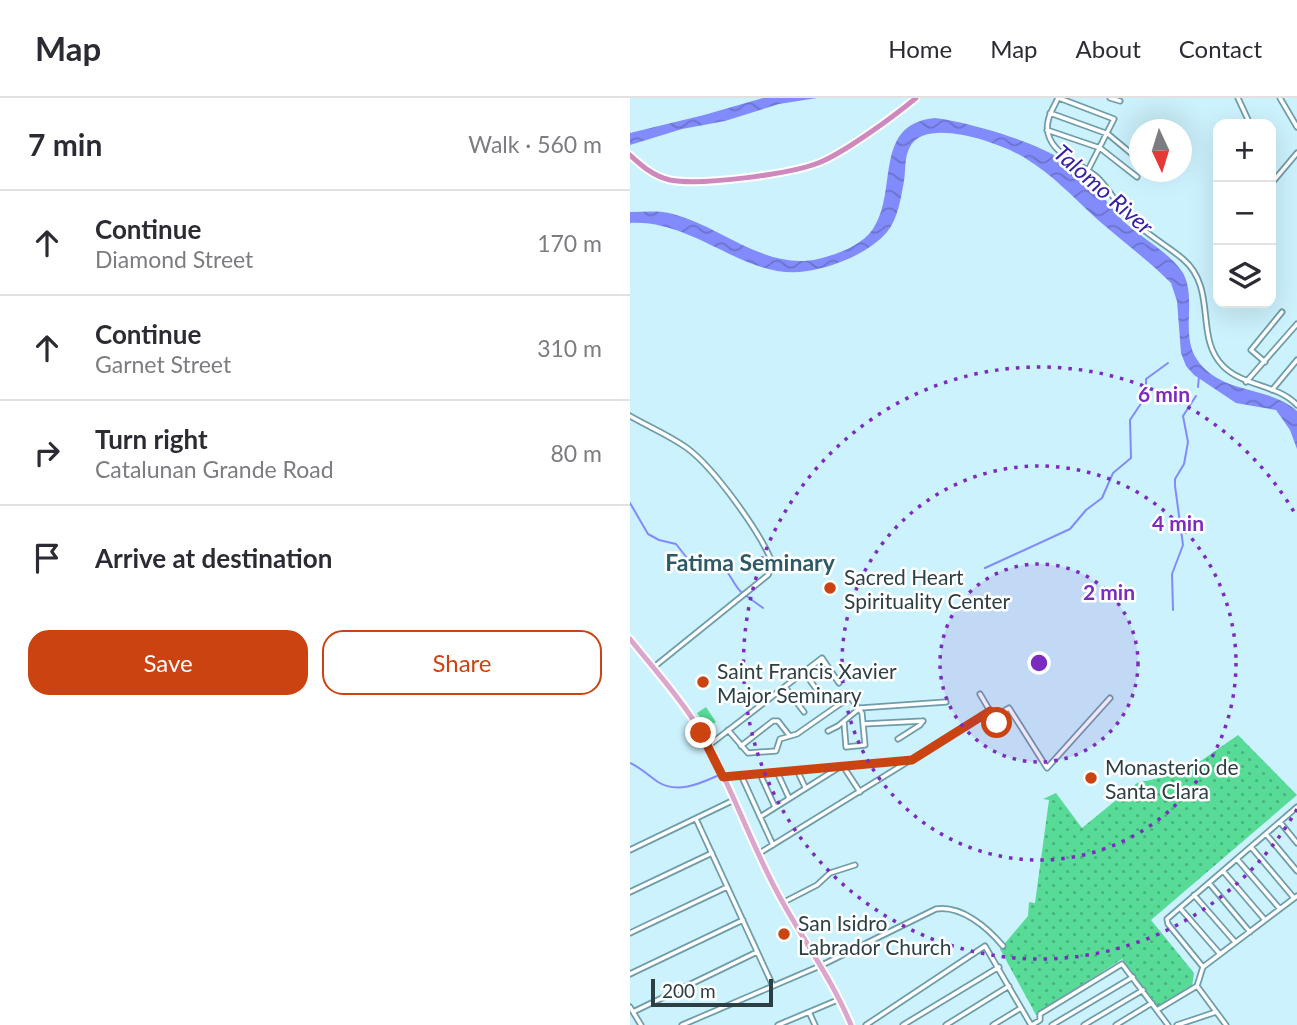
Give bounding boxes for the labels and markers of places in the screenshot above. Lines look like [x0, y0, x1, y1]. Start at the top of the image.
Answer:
place label: Sacred Heart Spirituality Center [844, 564, 1011, 613]
marker: Sacred Heart Spirituality Center [822, 580, 838, 596]
centre of rings [1027, 651, 1051, 675]
place label: Saint Francis Xavier Major Seminary [717, 658, 897, 707]
marker: Saint Francis Xavier Major Seminary [695, 674, 711, 690]
place label: Monasterio de Santa Clara [1105, 754, 1239, 803]
marker: Monasterio de Santa Clara [1083, 770, 1099, 786]
place label: San Isidro Labrador Church [798, 910, 952, 959]
marker: San Isidro Labrador Church [776, 926, 792, 942]

